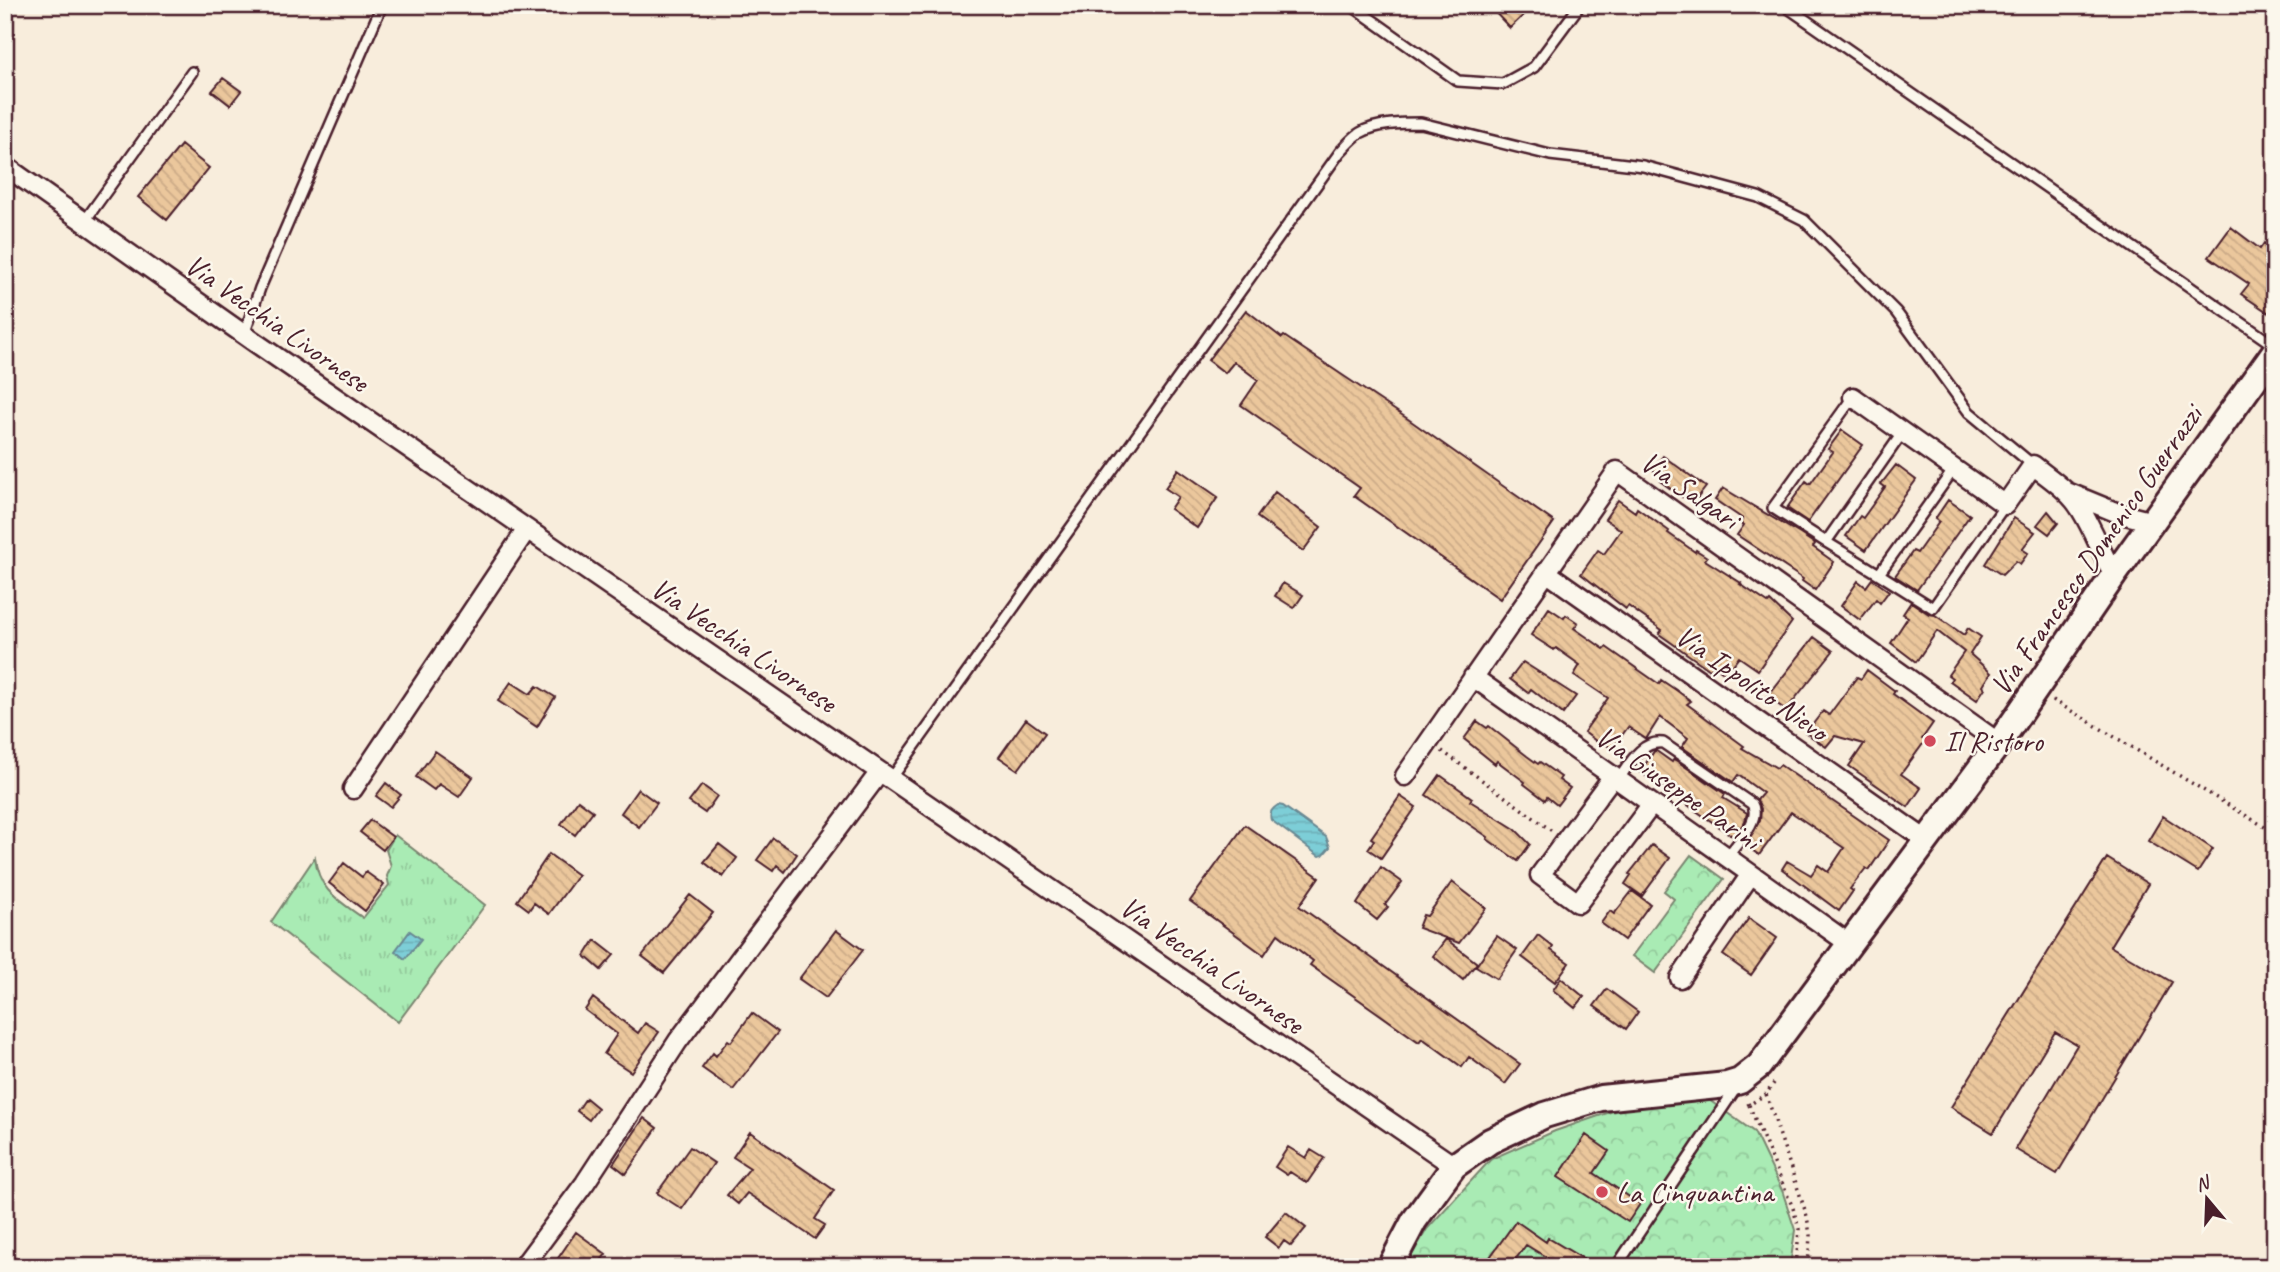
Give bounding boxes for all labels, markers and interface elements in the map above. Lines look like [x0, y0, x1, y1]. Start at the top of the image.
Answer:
street label: Via Vecchia Livornese [178, 246, 378, 402]
street label: Via Francesco Domenico Guerrazzi [1981, 395, 2213, 702]
street label: Via Salgari [1633, 442, 1749, 540]
street label: Via Vecchia Livornese [644, 569, 846, 722]
street label: Via Ippolito Nievo [1668, 617, 1838, 751]
street label: Via Giuseppe Parini [1588, 717, 1770, 861]
place label: Il Ristoro [1944, 722, 2044, 760]
marker: Il Ristoro [1922, 733, 1938, 749]
street label: Via Vecchia Livornese [1113, 888, 1313, 1044]
north arrow [2172, 1164, 2242, 1234]
text: N [2192, 1170, 2214, 1197]
place label: La Cinquantina [1616, 1173, 1776, 1211]
marker: La Cinquantina [1594, 1184, 1610, 1200]

